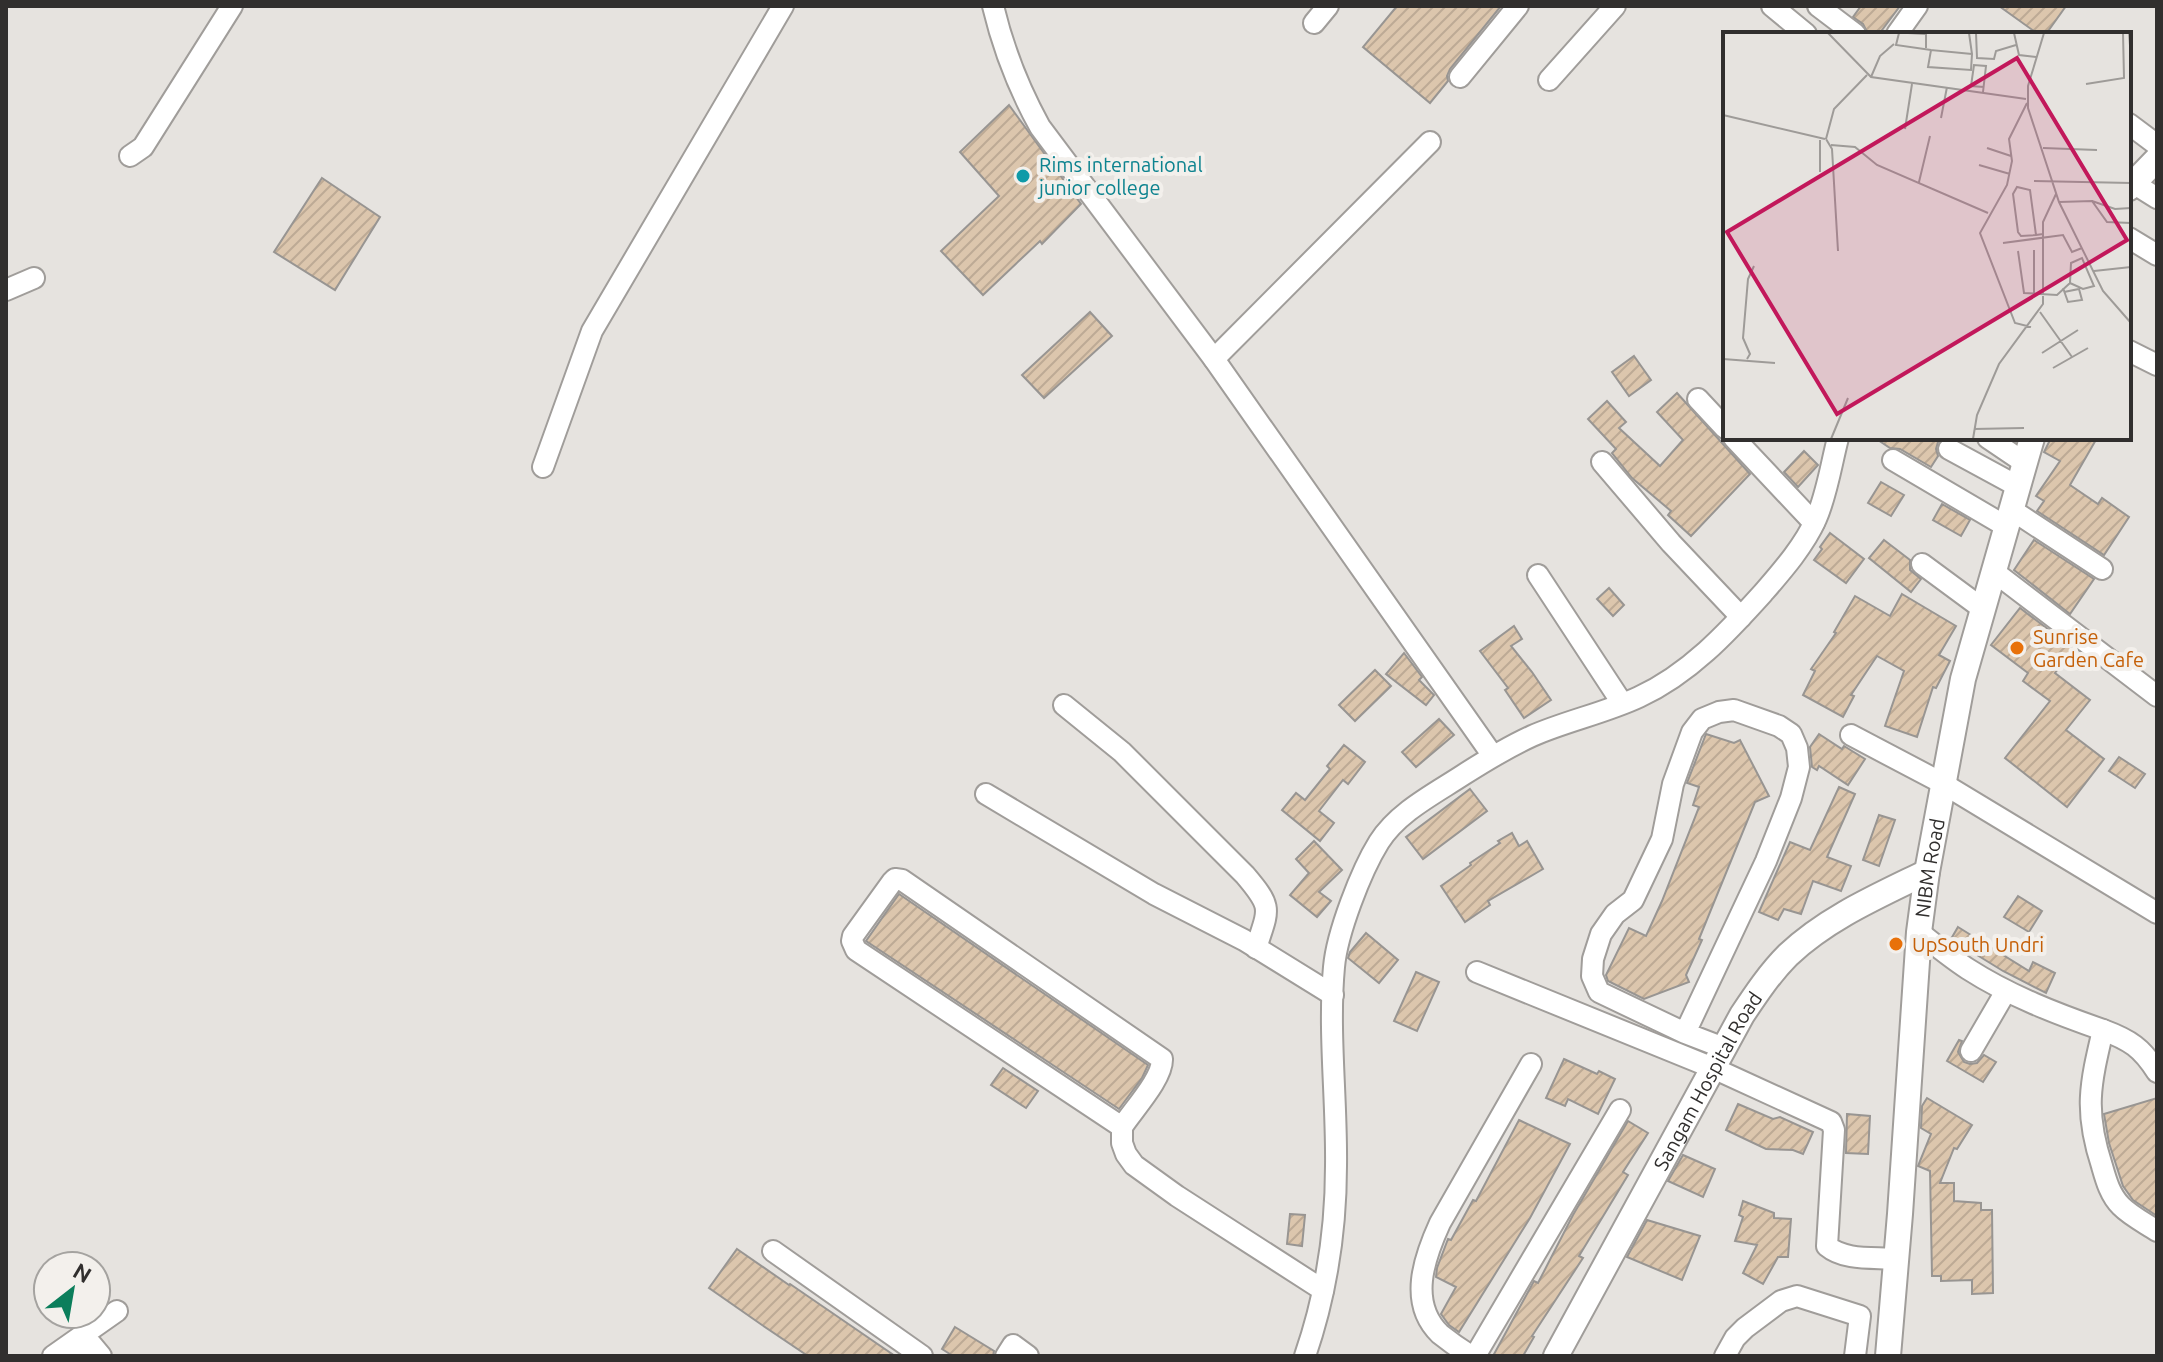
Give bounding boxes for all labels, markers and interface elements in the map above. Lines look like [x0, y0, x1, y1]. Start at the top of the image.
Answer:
inset map [1723, 32, 2131, 440]
place label: Rims international junior college [1037, 153, 1203, 199]
marker: Rims international junior college [1014, 167, 1032, 185]
place label: Sunrise Garden Cafe [2033, 625, 2144, 671]
marker: Sunrise Garden Cafe [2008, 639, 2026, 657]
street label: NIBM Road [1910, 816, 1948, 919]
place label: UpSouth Undri [1912, 933, 2044, 956]
marker: UpSouth Undri [1887, 935, 1905, 953]
street label: Sangam Hospital Road [1648, 987, 1766, 1174]
north arrow [32, 1250, 112, 1330]
text: N [69, 1257, 96, 1287]

